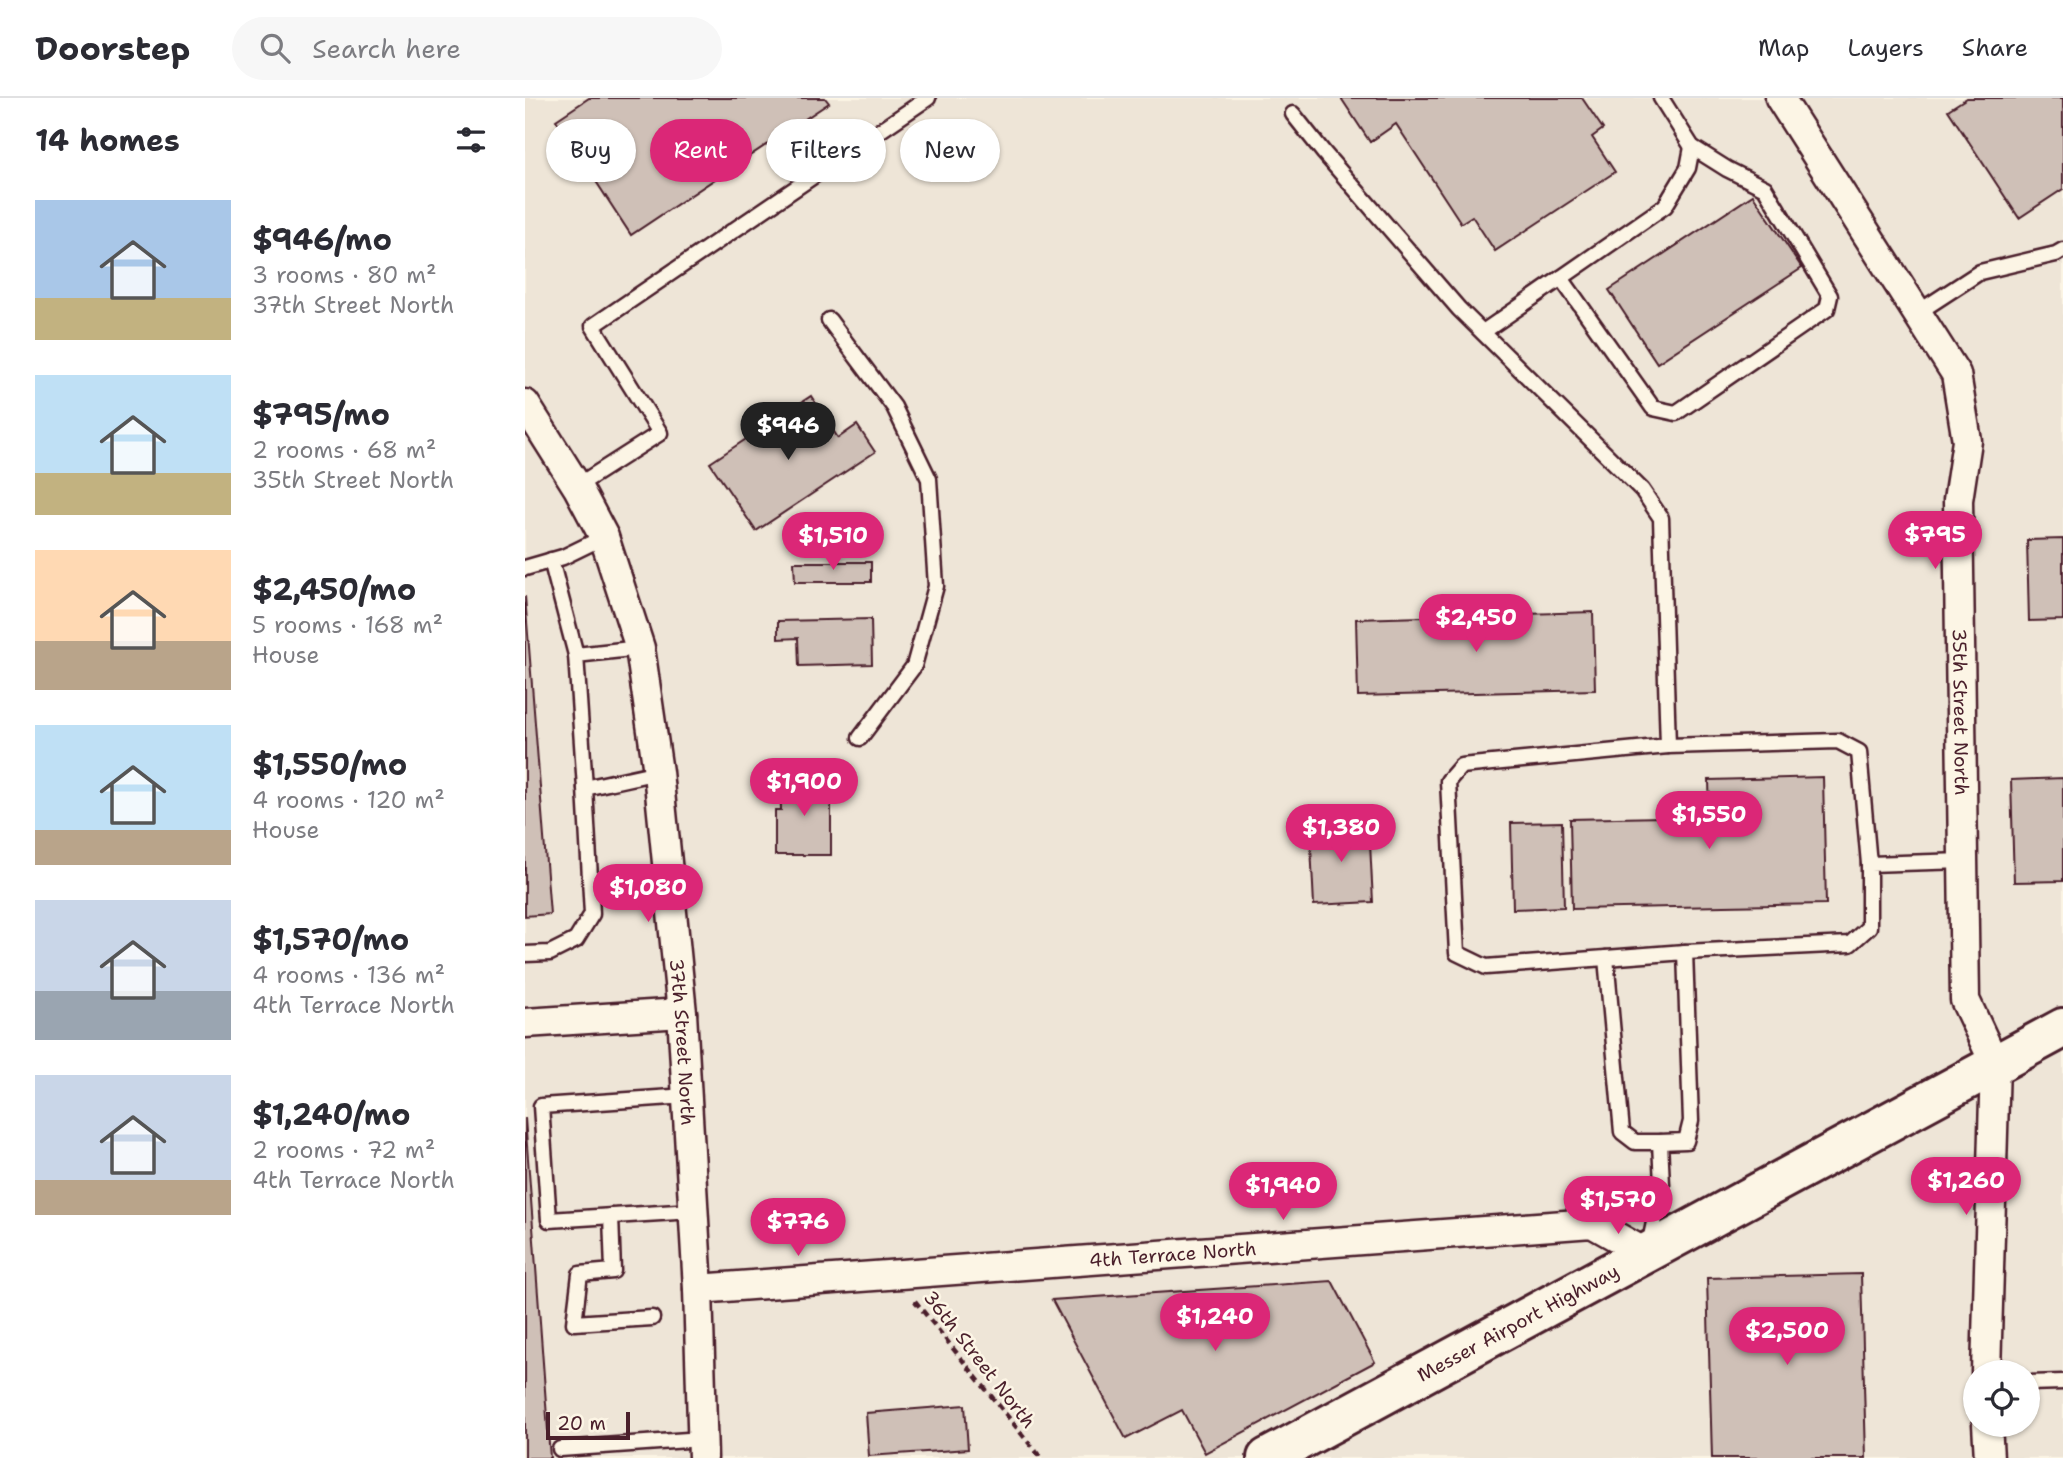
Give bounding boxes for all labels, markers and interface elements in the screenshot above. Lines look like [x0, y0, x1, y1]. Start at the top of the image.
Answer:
search box [232, 17, 722, 80]
text: Doorstep [35, 26, 190, 71]
icon: search [256, 29, 294, 67]
text: Search here [312, 31, 461, 66]
text: Map [1758, 32, 1809, 64]
text: Layers [1847, 32, 1924, 64]
text: Share [1962, 32, 2028, 64]
chip: Buy [546, 119, 636, 182]
chip: Rent [650, 119, 752, 182]
chip: Filters [766, 119, 886, 182]
chip: New [900, 119, 1000, 182]
text: 14 homes [35, 120, 180, 161]
icon: filters [452, 121, 490, 159]
text: $946/mo [252, 219, 392, 260]
icon: home [91, 228, 175, 312]
text: 3 rooms · 80 m² [252, 260, 437, 290]
text: 37th Street North [252, 290, 454, 320]
text: $795/mo [252, 394, 390, 435]
pin: $946 [747, 402, 829, 462]
icon: home [91, 403, 175, 487]
text: $946 [757, 410, 819, 440]
text: 2 rooms · 68 m² [252, 435, 436, 465]
text: 35th Street North [252, 465, 454, 495]
pin: $1,510 [776, 512, 890, 572]
pin: $795 [1894, 512, 1976, 571]
text: $795 [1904, 519, 1966, 549]
text: $1,510 [798, 520, 868, 550]
text: $2,450/mo [252, 569, 416, 610]
icon: home [91, 578, 175, 662]
pin: $2,450 [1419, 594, 1533, 654]
text: $2,450 [1435, 602, 1517, 632]
text: 5 rooms · 168 m² [252, 610, 443, 640]
street label: 35th Street North [1947, 628, 1974, 796]
text: House [252, 640, 320, 670]
text: $1,550/mo [252, 744, 407, 785]
icon: home [91, 753, 175, 837]
pin: $1,900 [747, 758, 861, 818]
text: $1,900 [766, 766, 842, 796]
text: 4 rooms · 120 m² [252, 785, 445, 815]
pin: $1,550 [1652, 792, 1766, 851]
text: $1,550 [1671, 799, 1747, 829]
pin: $1,380 [1284, 804, 1398, 864]
text: $1,380 [1302, 812, 1380, 842]
text: House [252, 815, 320, 845]
pin: $1,080 [591, 864, 705, 924]
text: $1,080 [609, 872, 687, 902]
text: $1,570/mo [252, 919, 409, 960]
icon: home [91, 928, 175, 1012]
street label: 37th Street North [664, 957, 701, 1126]
text: 4 rooms · 136 m² [252, 960, 445, 990]
text: 4th Terrace North [252, 990, 455, 1020]
text: $1,240/mo [252, 1094, 410, 1135]
icon: home [91, 1103, 175, 1187]
text: 2 rooms · 72 m² [252, 1135, 435, 1165]
pin: $1,260 [1909, 1158, 2023, 1217]
pin: $1,940 [1226, 1162, 1340, 1222]
text: 4th Terrace North [252, 1165, 455, 1195]
text: $1,260 [1927, 1165, 2005, 1195]
text: $1,940 [1245, 1170, 1321, 1200]
pin: $1,570 [1561, 1176, 1675, 1236]
text: $1,570 [1580, 1184, 1656, 1214]
pin: $776 [757, 1198, 839, 1258]
text: $776 [767, 1206, 829, 1236]
street label: 4th Terrace North [1088, 1236, 1257, 1273]
street label: Messer Airport Highway [1413, 1258, 1623, 1388]
street label: 36th Street North [918, 1285, 1041, 1433]
pin: $1,240 [1158, 1294, 1272, 1353]
text: $1,240 [1176, 1301, 1254, 1331]
pin: $2,500 [1730, 1308, 1844, 1367]
text: $2,500 [1745, 1315, 1829, 1345]
map controls [1963, 1360, 2040, 1437]
button: locate [1963, 1360, 2040, 1437]
scale bar [546, 1409, 630, 1441]
text: 20 m [557, 1411, 606, 1436]

